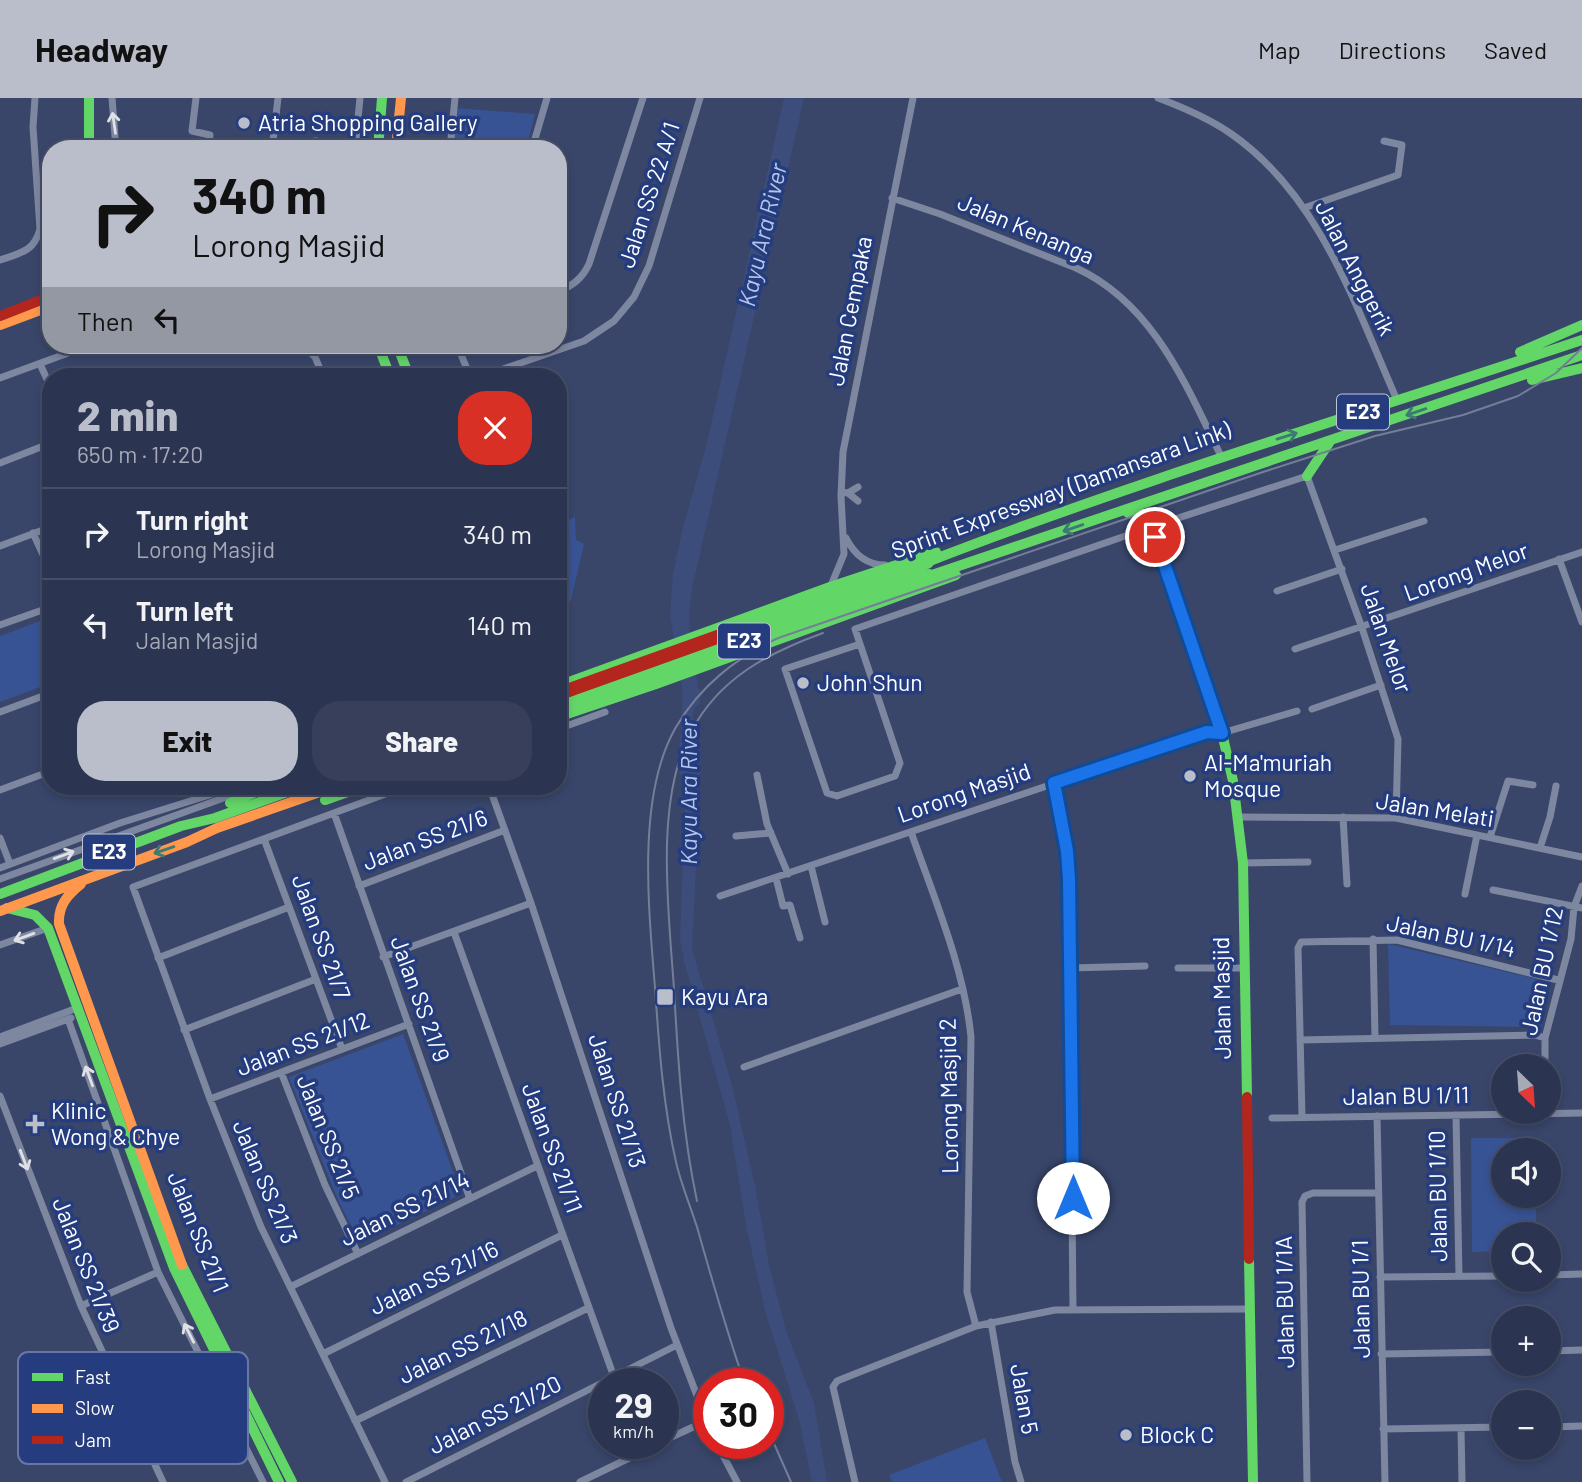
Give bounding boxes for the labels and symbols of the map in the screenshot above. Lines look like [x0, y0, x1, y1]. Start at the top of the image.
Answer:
place label: Atria Shopping Gallery [258, 108, 478, 136]
one-way arrow [107, 112, 120, 135]
marker: Atria Shopping Gallery [236, 115, 252, 131]
street label: Jalan SS 22 A/1 [611, 118, 685, 271]
water label: Kayu Ara River [731, 159, 792, 309]
street label: Jalan Kenanga [954, 187, 1099, 269]
street label: Jalan Anggerik [1310, 195, 1402, 340]
street label: Jalan Cempaka [821, 234, 877, 388]
road number: E23 [1337, 394, 1389, 430]
one-way arrow [1405, 407, 1427, 419]
street label: Sprint Expressway (Damansara Link) [887, 414, 1235, 564]
one-way arrow [1275, 429, 1297, 442]
pin [1125, 507, 1185, 567]
one-way arrow [1063, 523, 1085, 535]
street label: Lorong Melor [1400, 535, 1532, 607]
street label: Jalan Melor [1355, 579, 1419, 697]
road number: E23 [718, 624, 770, 658]
place label: John Shun [817, 668, 923, 696]
marker: John Shun [795, 675, 811, 691]
water label: Kayu Ara River [673, 718, 702, 865]
place label: Al-Ma'muriah Mosque [1204, 748, 1332, 802]
street label: Lorong Masjid [893, 756, 1034, 828]
marker: Al-Ma'muriah Mosque [1182, 768, 1198, 784]
street label: Jalan Melati [1374, 786, 1496, 832]
street label: Jalan SS 21/6 [358, 802, 491, 876]
road number: E23 [83, 834, 135, 870]
one-way arrow [153, 844, 175, 857]
one-way arrow [53, 848, 75, 861]
street label: Jalan SS 21/7 [286, 870, 357, 1003]
street label: Jalan BU 1/12 [1514, 904, 1568, 1038]
street label: Jalan BU 1/14 [1384, 908, 1518, 962]
one-way arrow [14, 931, 36, 944]
street label: Jalan SS 21/9 [385, 932, 457, 1065]
street label: Jalan Masjid [1206, 937, 1236, 1059]
place label: Kayu Ara [681, 982, 768, 1010]
marker: Kayu Ara [655, 987, 675, 1007]
street label: Jalan SS 21/12 [232, 1005, 373, 1081]
street label: Lorong Masjid 2 [933, 1018, 963, 1174]
street label: Jalan SS 21/13 [583, 1030, 653, 1171]
north arrow [1491, 1054, 1561, 1124]
one-way arrow [82, 1065, 94, 1087]
street label: Jalan SS 21/5 [291, 1070, 367, 1203]
street label: Jalan SS 21/11 [517, 1079, 589, 1216]
street label: Jalan BU 1/11 [1343, 1080, 1469, 1110]
place label: Klinic Wong & Chye [51, 1096, 180, 1150]
marker: Klinic Wong & Chye [25, 1114, 45, 1134]
street label: Jalan SS 21/3 [227, 1116, 305, 1248]
street label: Jalan BU 1/10 [1422, 1130, 1452, 1262]
one-way arrow [19, 1149, 32, 1171]
position arrow [1036, 1161, 1110, 1235]
street label: Jalan SS 21/14 [335, 1165, 474, 1251]
street label: Jalan SS 21/1 [162, 1167, 236, 1296]
street label: Jalan SS 21/39 [47, 1193, 127, 1336]
street label: Jalan SS 21/16 [365, 1234, 502, 1320]
street label: Jalan BU 1/1A [1269, 1236, 1299, 1368]
street label: Jalan BU 1/1 [1345, 1240, 1375, 1358]
street label: Jalan SS 21/18 [394, 1303, 532, 1389]
one-way arrow [182, 1323, 196, 1344]
legend [18, 1352, 248, 1464]
street label: Jalan 5 [1005, 1361, 1045, 1436]
text: Fast [75, 1365, 111, 1388]
speed limit sign: 30 [693, 1368, 784, 1459]
street label: Jalan SS 21/20 [424, 1369, 566, 1460]
text: Slow [75, 1396, 114, 1419]
place label: Block C [1140, 1420, 1214, 1448]
marker: Block C [1118, 1427, 1134, 1443]
text: Jam [75, 1428, 111, 1451]

